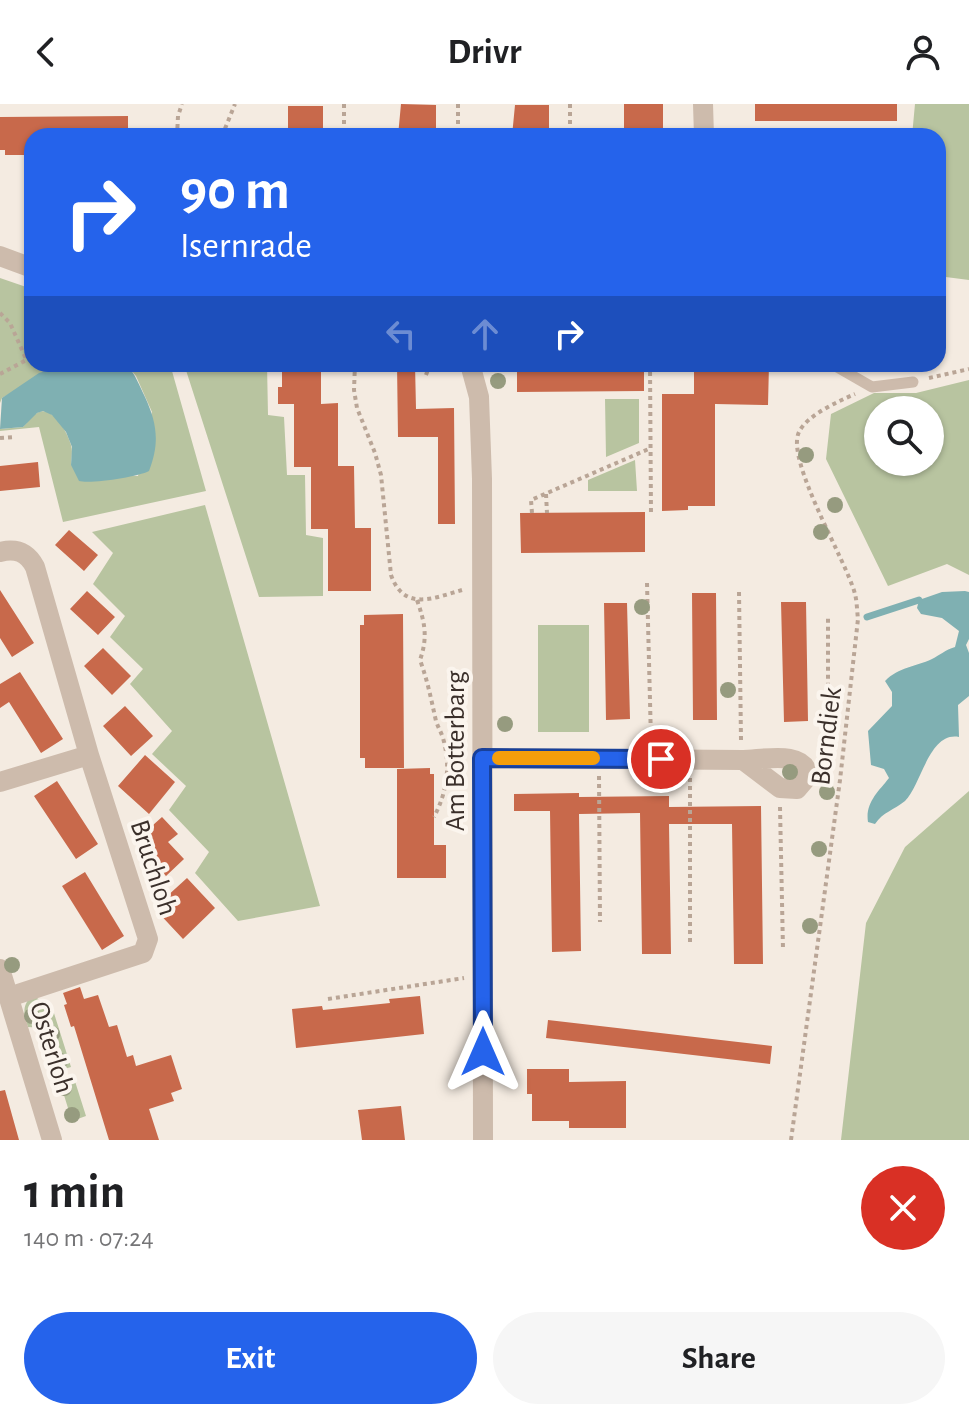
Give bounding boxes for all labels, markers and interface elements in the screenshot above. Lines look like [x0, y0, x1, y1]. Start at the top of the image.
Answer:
icon: back [24, 30, 68, 74]
icon: person [901, 30, 945, 74]
text: Drivr [448, 34, 521, 70]
icon: right [48, 160, 152, 264]
text: 90 m [180, 163, 290, 219]
text: Isernrade [180, 228, 312, 264]
icon: left [379, 312, 423, 356]
icon: ahead [463, 312, 507, 356]
icon: right [547, 312, 591, 356]
map controls [864, 396, 944, 476]
button: search [864, 396, 944, 476]
street label: Am Botterbarg [442, 670, 470, 831]
street label: Borndiek [807, 685, 847, 787]
pin [627, 725, 695, 793]
icon: arrive [639, 737, 683, 781]
street label: Bruchloh [125, 816, 182, 919]
street label: Osterloh [24, 999, 78, 1097]
position arrow [441, 1010, 525, 1094]
button: close [861, 1166, 945, 1250]
text: 1 min [24, 1169, 125, 1217]
text: 140 m · 07:24 [24, 1225, 154, 1251]
button: Exit [24, 1312, 477, 1404]
button: Share [493, 1312, 945, 1404]

